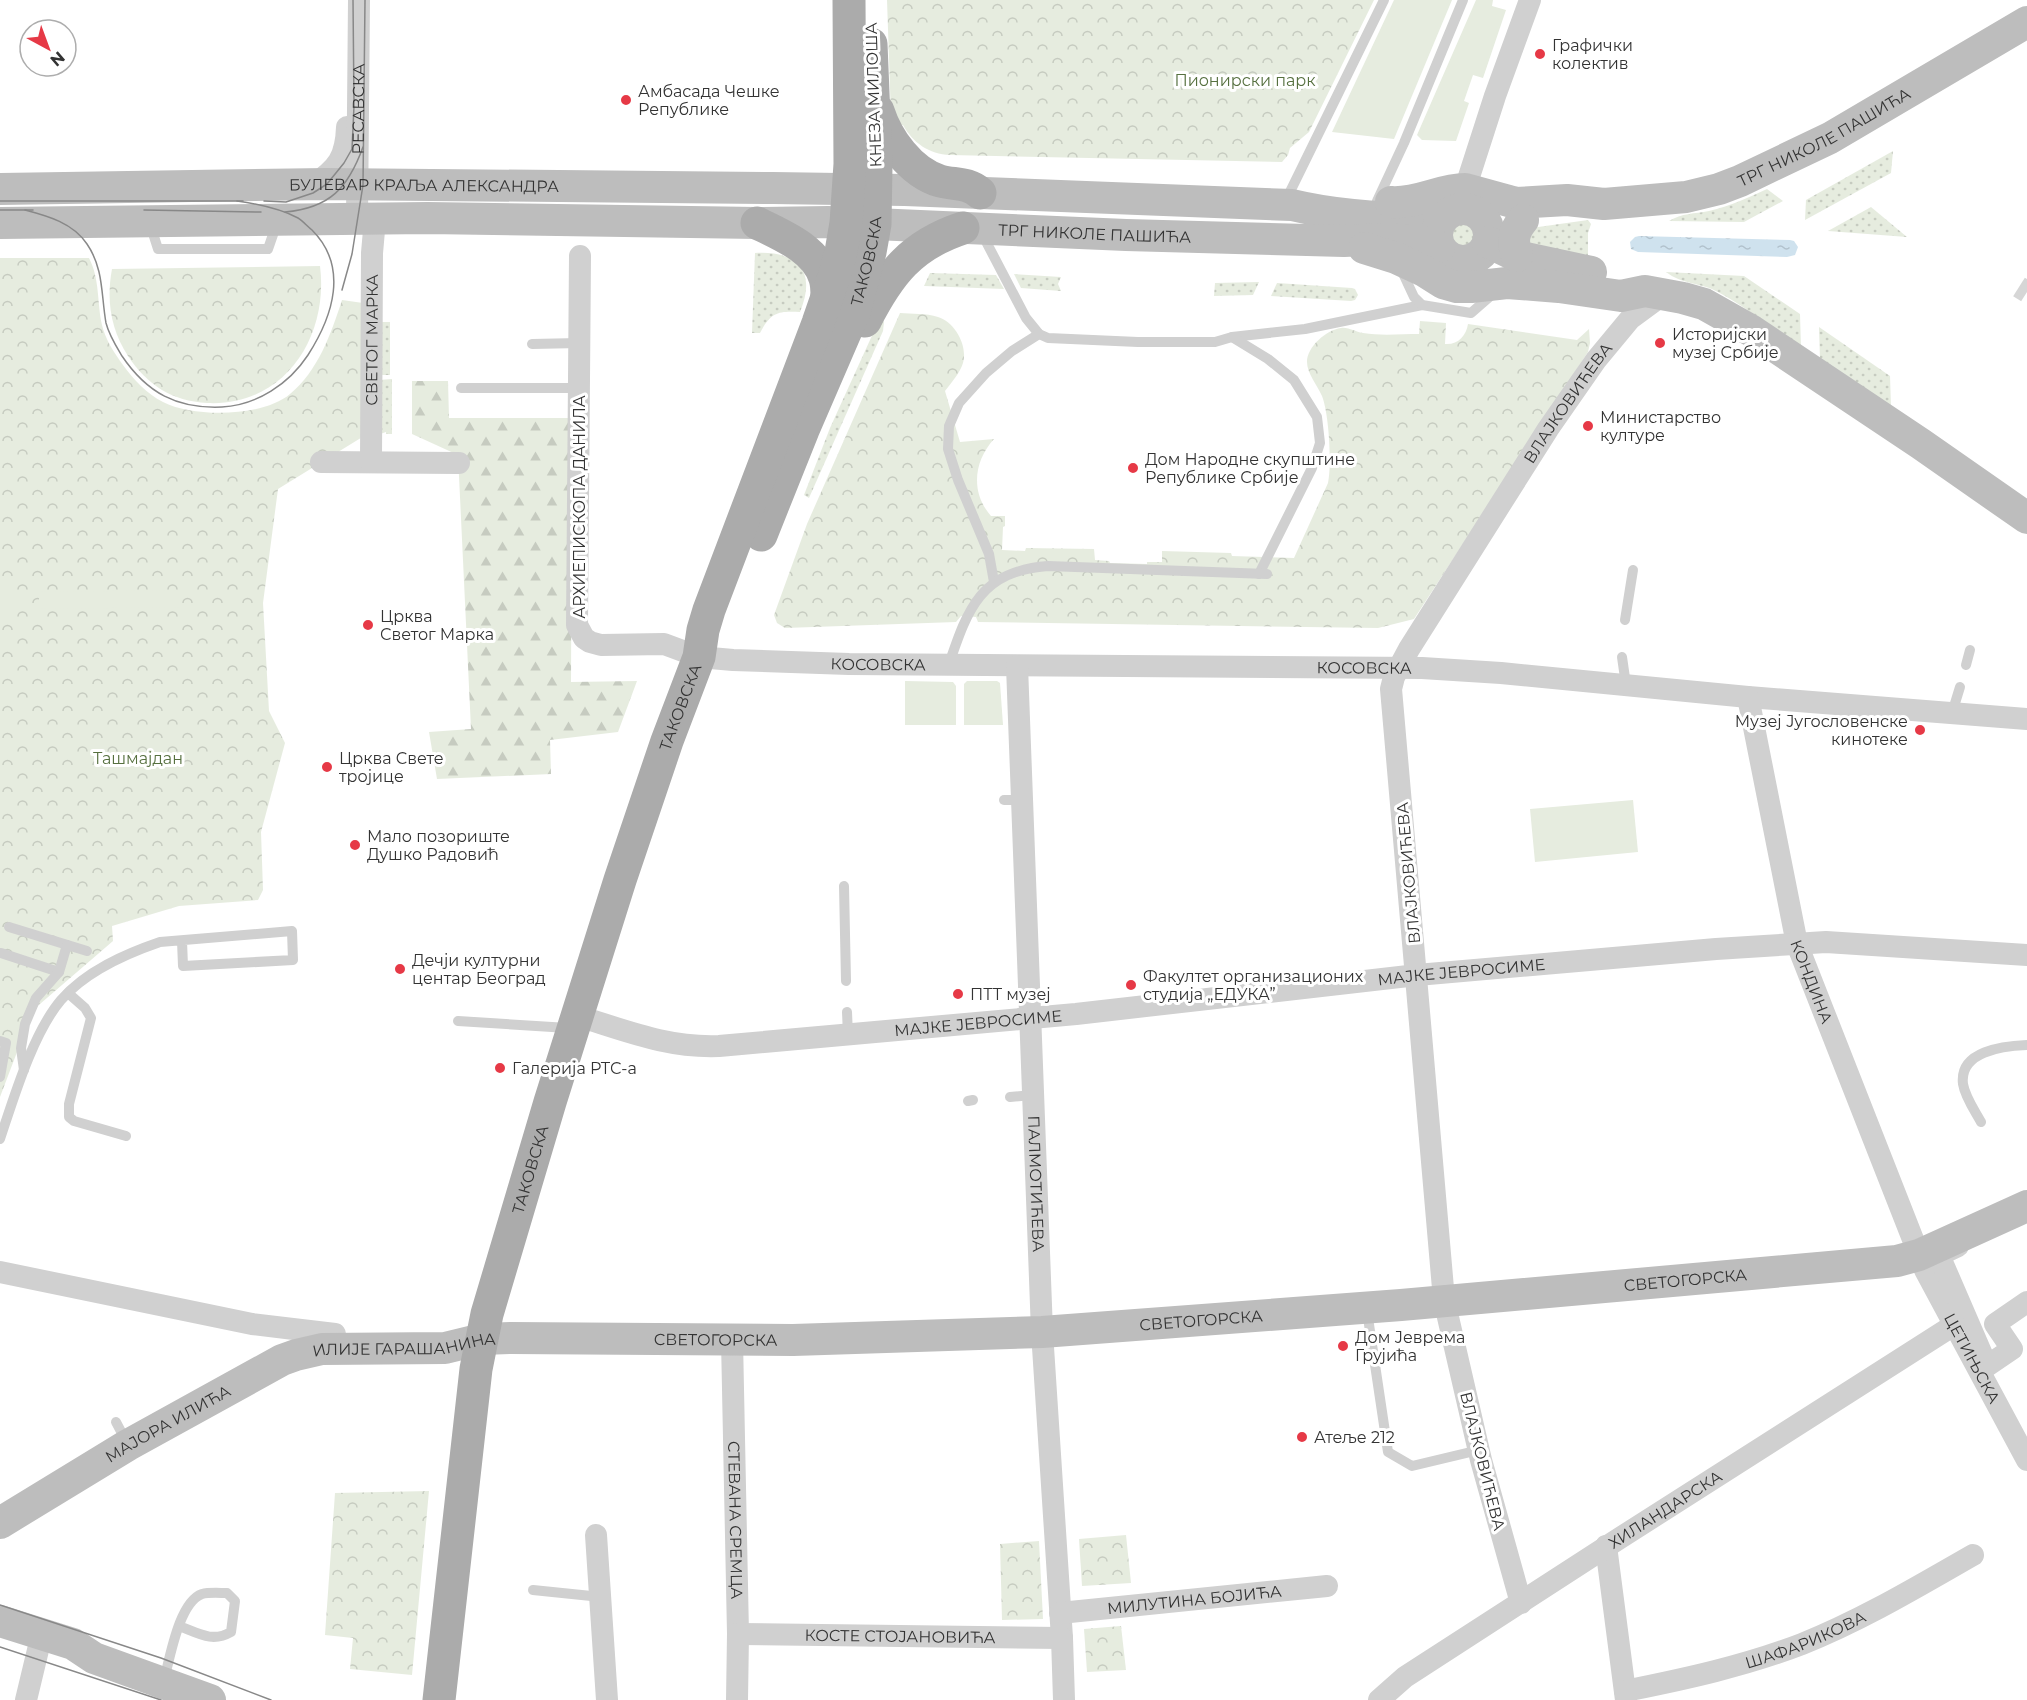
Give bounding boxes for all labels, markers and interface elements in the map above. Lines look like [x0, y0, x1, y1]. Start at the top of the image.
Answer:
north arrow [18, 18, 78, 78]
street label: КНЕЗА МИЛОША [861, 22, 886, 168]
place label: Графички колектив [1552, 36, 1633, 73]
marker: Графички колектив [1533, 47, 1547, 61]
text: N [46, 48, 69, 70]
street label: РЕСАВСКА [349, 63, 368, 155]
park label: Пионирски парк [1174, 71, 1316, 90]
place label: Амбасада Чешке Републике [638, 82, 780, 119]
street label: ТРГ НИКОЛЕ ПАШИЋА [1735, 84, 1914, 191]
marker: Амбасада Чешке Републике [619, 93, 633, 107]
street label: БУЛЕВАР КРАЉА АЛЕКСАНДРА [289, 175, 559, 196]
street label: ТАКОВСКА [847, 216, 885, 308]
street label: ТРГ НИКОЛЕ ПАШИЋА [998, 220, 1191, 247]
street label: СВЕТОГ МАРКА [362, 274, 382, 406]
place label: Историјски музеј Србије [1672, 325, 1779, 362]
marker: Историјски музеј Србије [1653, 336, 1667, 350]
street label: ВЛАЈКОВИЋЕВА [1520, 339, 1616, 467]
street label: АРХИЕПИСКОПА ДАНИЛА [570, 395, 589, 619]
place label: Министарство културе [1600, 408, 1721, 445]
marker: Министарство културе [1581, 419, 1595, 433]
place label: Дом Народне скупштине Републике Србије [1145, 450, 1355, 487]
marker: Дом Народне скупштине Републике Србије [1126, 461, 1140, 475]
place label: Црква Светог Марка [380, 607, 494, 644]
marker: Црква Светог Марка [361, 618, 375, 632]
street label: КОСОВСКА [830, 654, 926, 675]
street label: КОСОВСКА [1316, 658, 1412, 678]
street label: ТАКОВСКА [655, 661, 706, 753]
place label: Музеј Југословенске кинотеке [1735, 712, 1908, 749]
marker: Музеј Југословенске кинотеке [1913, 723, 1927, 737]
park label: Ташмајдан [93, 749, 183, 768]
place label: Црква Свете тројице [339, 749, 444, 786]
marker: Црква Свете тројице [320, 760, 334, 774]
street label: ВЛАЈКОВИЋЕВА [1393, 801, 1424, 945]
place label: Мало позориште Душко Радовић [367, 827, 510, 864]
marker: Мало позориште Душко Радовић [348, 838, 362, 852]
street label: КОНДИНА [1786, 937, 1836, 1026]
place label: Дечји културни центар Београд [412, 951, 546, 988]
street label: МАЈКЕ ЈЕВРОСИМЕ [1376, 955, 1546, 989]
marker: Дечји културни центар Београд [393, 962, 407, 976]
place label: Факултет организационих студија „ЕДУКА” [1143, 967, 1364, 1004]
marker: Факултет организационих студија „ЕДУКА” [1124, 978, 1138, 992]
place label: ПТТ музеј [970, 985, 1051, 1004]
marker: ПТТ музеј [951, 987, 965, 1001]
street label: МАЈКЕ ЈЕВРОСИМЕ [893, 1006, 1063, 1040]
place label: Галерија РТС-а [512, 1059, 637, 1078]
marker: Галерија РТС-а [493, 1061, 507, 1075]
street label: ПАЛМОТИЋЕВА [1024, 1115, 1048, 1252]
street label: ТАКОВСКА [508, 1123, 553, 1216]
street label: СВЕТОГОРСКА [1623, 1265, 1748, 1295]
street label: СВЕТОГОРСКА [1139, 1306, 1263, 1335]
street label: ЦЕТИЊСКА [1940, 1310, 2004, 1407]
place label: Дом Јеврема Грујића [1355, 1328, 1465, 1365]
street label: ИЛИЈЕ ГАРАШАНИНА [311, 1330, 496, 1361]
street label: СВЕТОГОРСКА [654, 1330, 778, 1350]
marker: Дом Јеврема Грујића [1336, 1339, 1350, 1353]
street label: МАЈОРА ИЛИЋА [102, 1381, 234, 1467]
street label: ВЛАЈКОВИЋЕВА [1456, 1390, 1509, 1533]
place label: Атеље 212 [1314, 1428, 1395, 1447]
marker: Атеље 212 [1295, 1430, 1309, 1444]
street label: СТЕВАНА СРЕМЦА [724, 1441, 746, 1599]
street label: ХИЛАНДАРСКА [1605, 1467, 1725, 1553]
street label: МИЛУТИНА БОЈИЋА [1106, 1582, 1283, 1618]
street label: ШАФАРИКОВА [1743, 1607, 1869, 1672]
street label: КОСТЕ СТОЈАНОВИЋА [804, 1626, 996, 1647]

